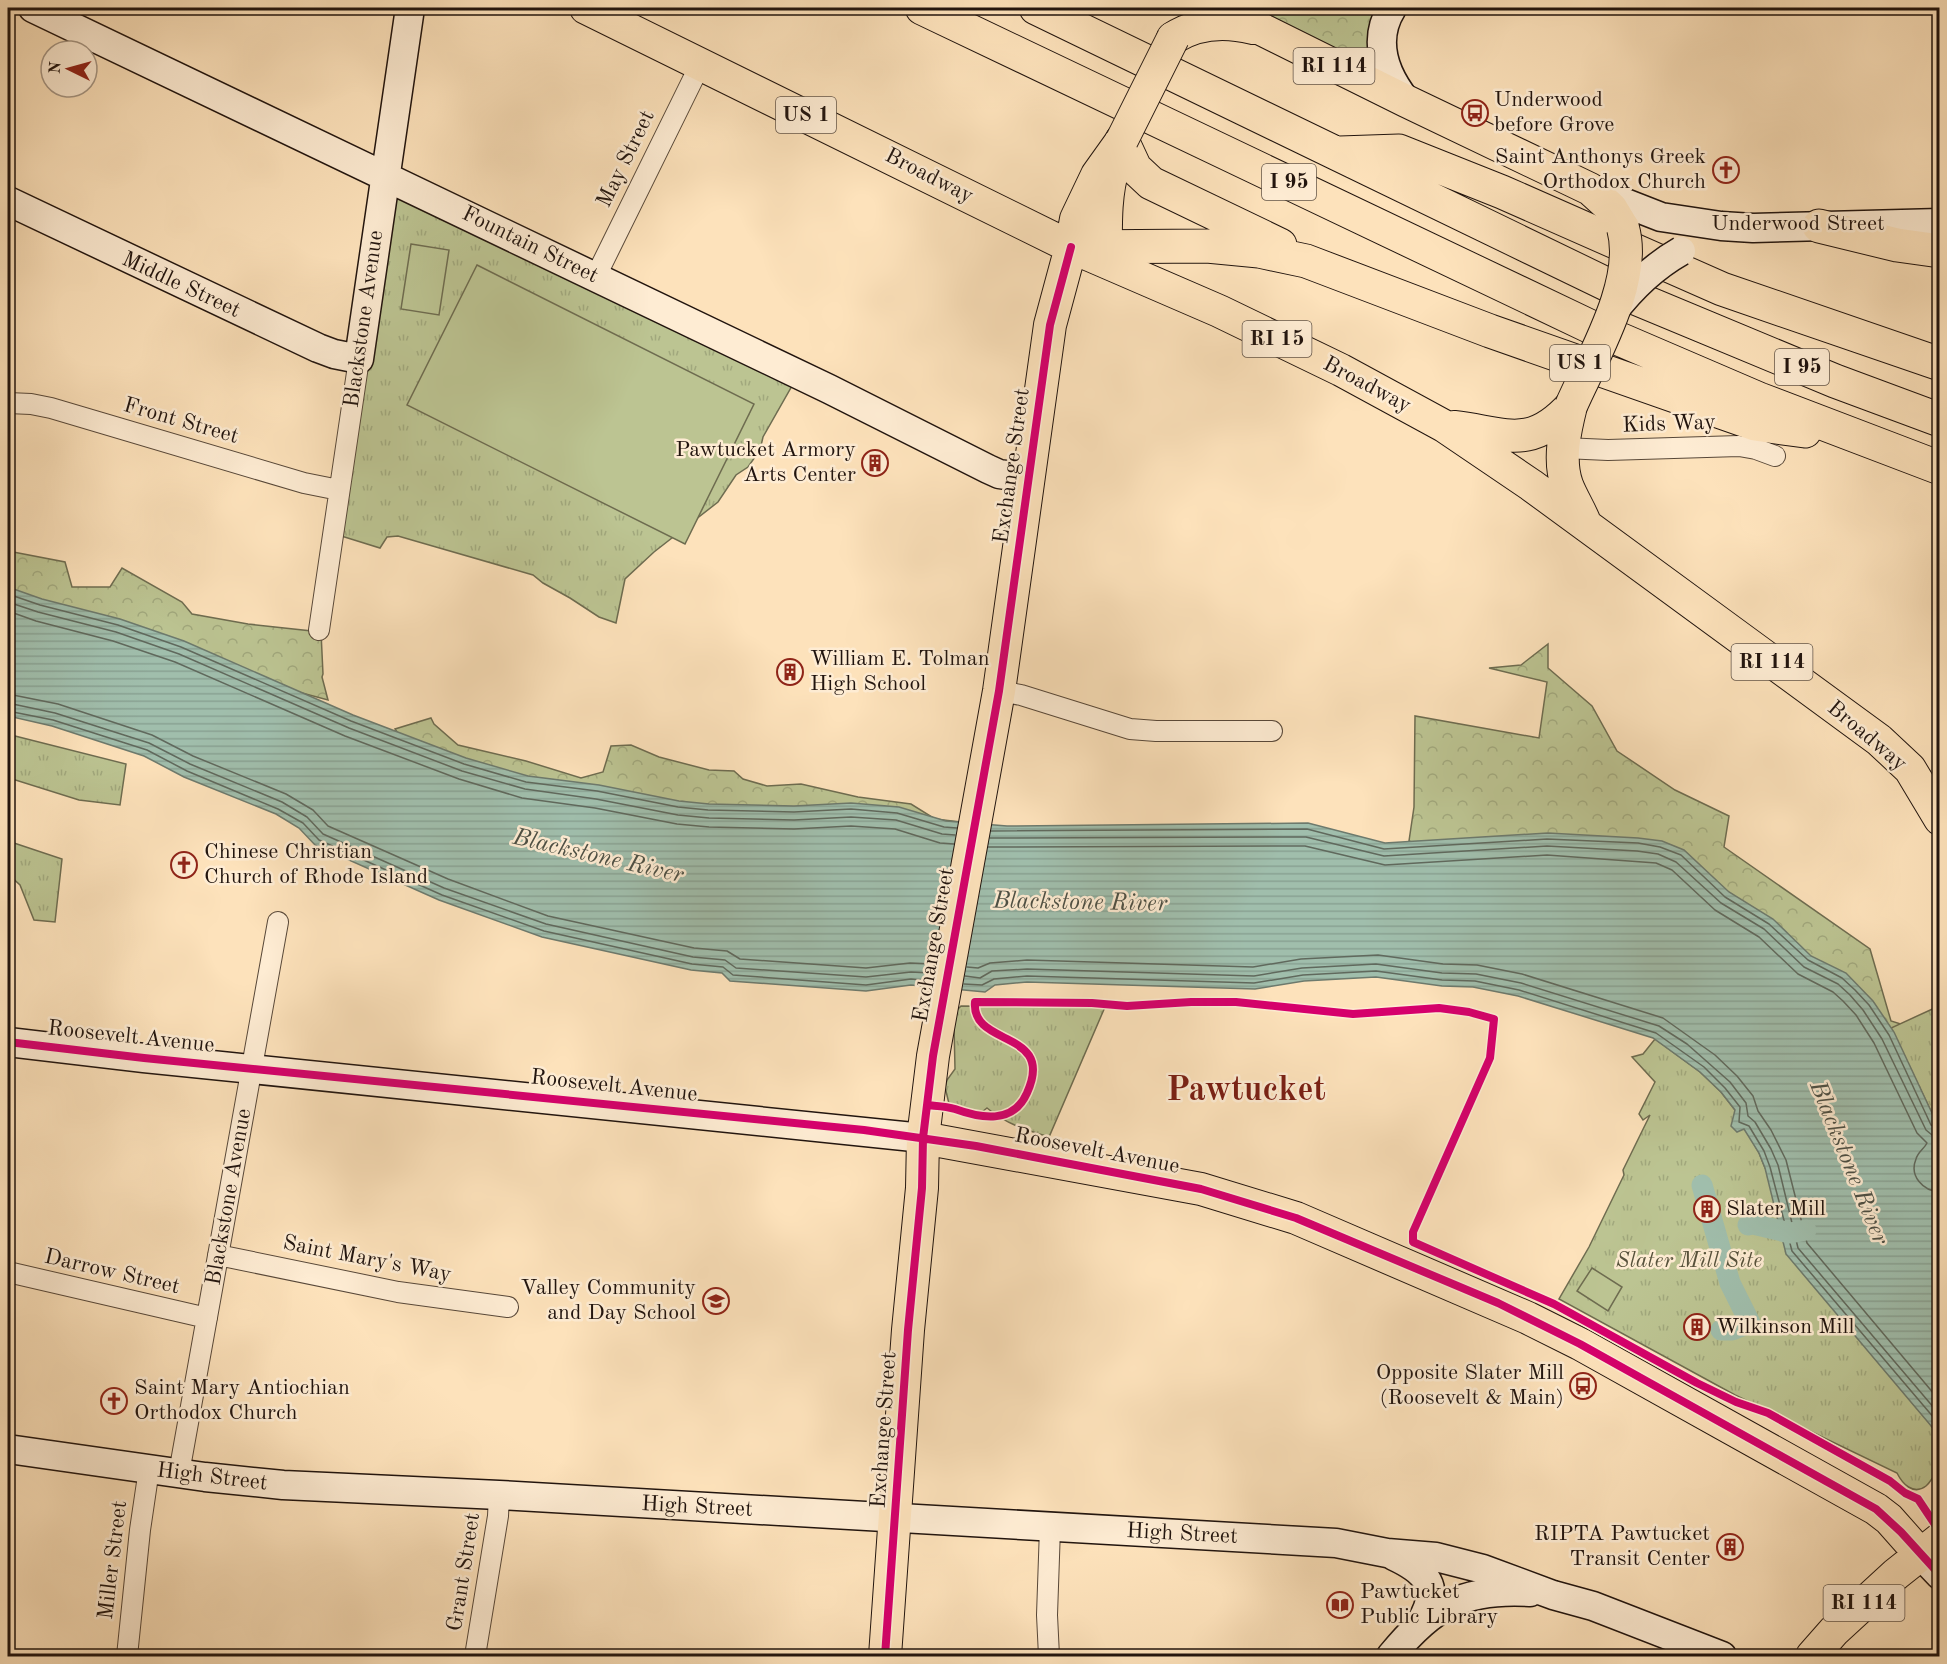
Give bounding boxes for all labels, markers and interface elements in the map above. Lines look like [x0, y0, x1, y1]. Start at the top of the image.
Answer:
north arrow [39, 39, 99, 99]
road number: RI 114 [1294, 48, 1374, 84]
text: N [48, 60, 65, 75]
place label: Underwood before Grove [1494, 89, 1614, 136]
road number: US 1 [776, 97, 836, 133]
bus stop icon: Underwood before Grove [1460, 98, 1490, 128]
street label: May Street [593, 107, 659, 211]
street label: Broadway [881, 144, 977, 208]
place label: Saint Anthonys Greek Orthodox Church [1495, 146, 1706, 193]
church icon: Saint Anthonys Greek Orthodox Church [1711, 155, 1741, 185]
road number: I 95 [1262, 164, 1316, 200]
street label: Fountain Street [458, 203, 602, 287]
street label: Underwood Street [1711, 213, 1885, 235]
street label: Blackstone Avenue [341, 229, 387, 409]
street label: Middle Street [118, 248, 244, 322]
road number: RI 15 [1242, 321, 1312, 357]
road number: US 1 [1550, 345, 1610, 381]
road number: I 95 [1775, 349, 1829, 385]
street label: Broadway [1319, 353, 1415, 417]
street label: Exchange Street [990, 387, 1034, 545]
street label: Front Street [121, 394, 241, 448]
street label: Kids Way [1622, 411, 1717, 437]
place label: Pawtucket Armory Arts Center [675, 439, 856, 486]
building icon: Pawtucket Armory Arts Center [860, 448, 890, 478]
road number: RI 114 [1732, 644, 1812, 680]
place label: William E. Tolman High School [810, 648, 990, 695]
building icon: William E. Tolman High School [775, 657, 805, 687]
street label: Broadway [1823, 697, 1911, 775]
water label: Blackstone River [509, 825, 686, 888]
place label: Chinese Christian Church of Rhode Island [204, 841, 428, 888]
church icon: Chinese Christian Church of Rhode Island [169, 850, 199, 880]
street label: Exchange Street [910, 866, 958, 1024]
water label: Blackstone River [992, 889, 1168, 917]
street label: Roosevelt Avenue [46, 1017, 216, 1057]
street label: Roosevelt Avenue [529, 1066, 699, 1106]
district label: Pawtucket [1166, 1074, 1326, 1108]
water label: Blackstone River [1804, 1077, 1892, 1249]
street label: Blackstone Avenue [203, 1107, 255, 1287]
street label: Roosevelt Avenue [1013, 1124, 1181, 1178]
building icon: Slater Mill [1692, 1194, 1722, 1224]
place label: Slater Mill [1726, 1198, 1826, 1220]
street label: Saint Mary's Way [281, 1232, 453, 1286]
street label: Darrow Street [42, 1246, 182, 1298]
park label: Slater Mill Site [1616, 1250, 1762, 1272]
place label: Valley Community and Day School [521, 1277, 696, 1324]
school or university icon: Valley Community and Day School [701, 1286, 731, 1316]
building icon: Wilkinson Mill [1682, 1312, 1712, 1342]
place label: Wilkinson Mill [1716, 1316, 1854, 1338]
street label: Exchange Street [868, 1351, 900, 1509]
place label: Opposite Slater Mill (Roosevelt & Main) [1376, 1362, 1564, 1409]
bus stop icon: Opposite Slater Mill (Roosevelt & Main) [1568, 1371, 1598, 1401]
place label: Saint Mary Antiochian Orthodox Church [134, 1377, 350, 1424]
church icon: Saint Mary Antiochian Orthodox Church [99, 1386, 129, 1416]
street label: High Street [155, 1459, 269, 1495]
street label: High Street [641, 1493, 753, 1521]
street label: Miller Street [95, 1499, 131, 1621]
street label: Grant Street [444, 1511, 484, 1633]
street label: High Street [1126, 1520, 1238, 1548]
place label: RIPTA Pawtucket Transit Center [1534, 1523, 1710, 1570]
building icon: RIPTA Pawtucket Transit Center [1715, 1532, 1745, 1562]
place label: Pawtucket Public Library [1360, 1581, 1498, 1628]
road number: RI 114 [1824, 1585, 1904, 1621]
library icon: Pawtucket Public Library [1325, 1590, 1355, 1620]

